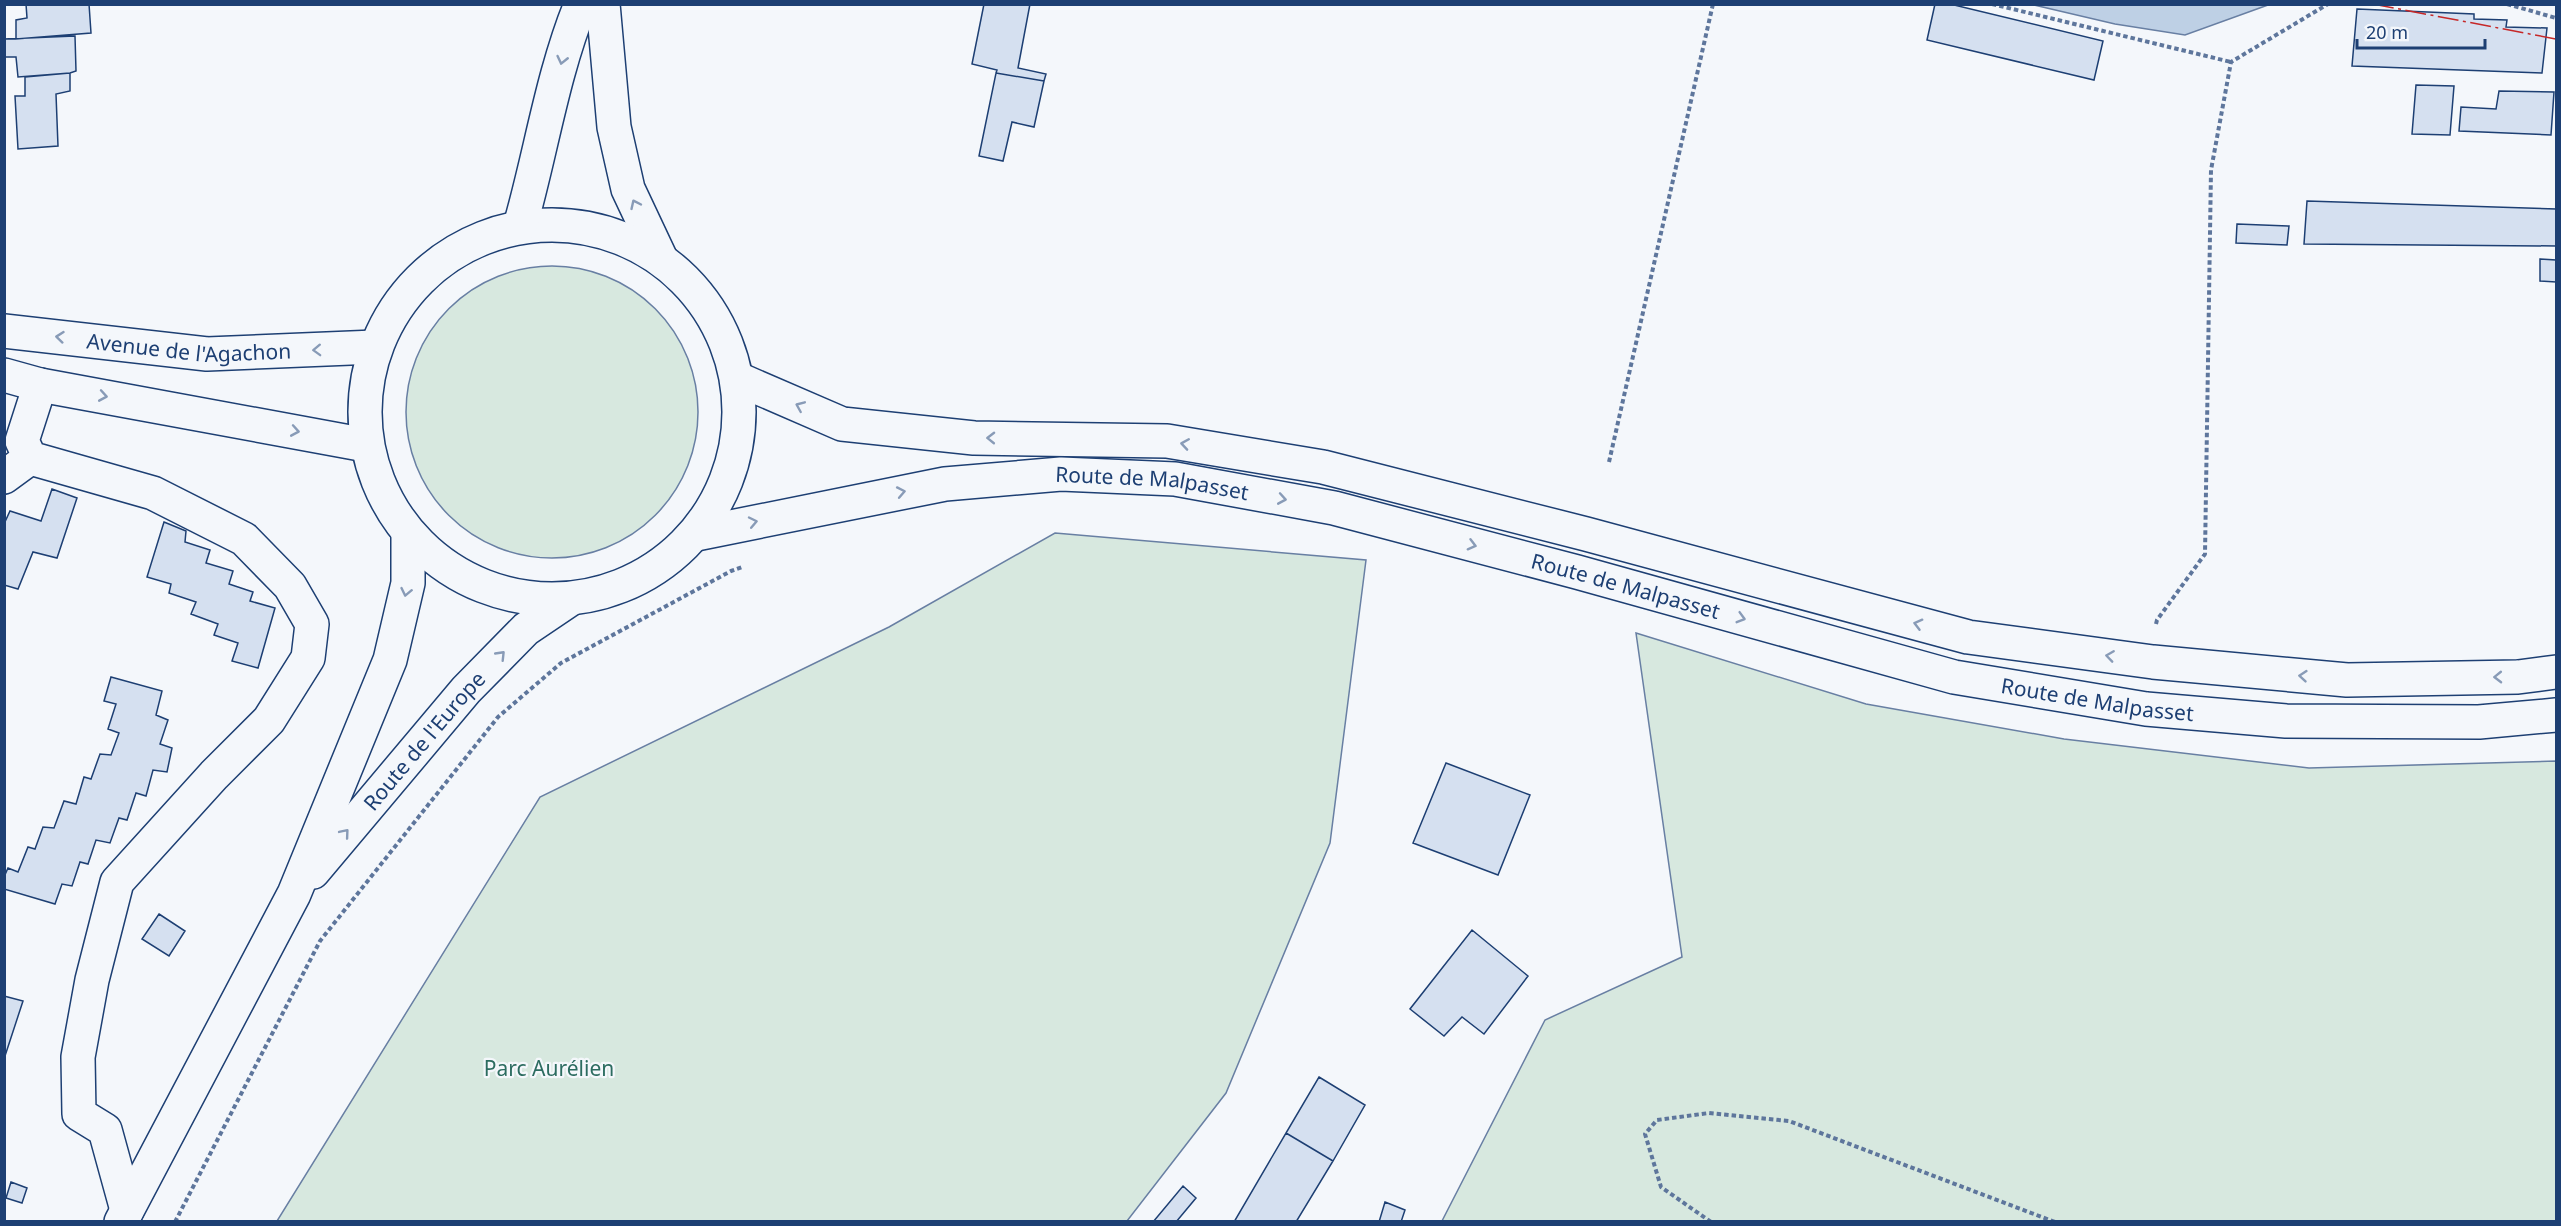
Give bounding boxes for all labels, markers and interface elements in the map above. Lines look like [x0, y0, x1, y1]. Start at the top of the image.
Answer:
scale bar [2357, 12, 2484, 50]
text: 20 m [2366, 20, 2408, 44]
one-way arrow [556, 54, 569, 64]
one-way arrow [631, 200, 643, 211]
street label: Avenue de l'Agachon [85, 326, 292, 368]
one-way arrow [55, 331, 64, 344]
one-way arrow [312, 343, 321, 356]
one-way arrow [97, 389, 107, 402]
one-way arrow [795, 401, 806, 413]
one-way arrow [289, 424, 299, 437]
one-way arrow [986, 432, 995, 445]
one-way arrow [1181, 438, 1191, 451]
street label: Route de Malpasset [1055, 460, 1251, 506]
one-way arrow [896, 486, 906, 499]
one-way arrow [1277, 492, 1287, 505]
one-way arrow [748, 516, 758, 529]
one-way arrow [1467, 537, 1477, 550]
street label: Route de Malpasset [1528, 547, 1724, 625]
one-way arrow [400, 586, 413, 596]
one-way arrow [1735, 611, 1746, 623]
one-way arrow [1913, 618, 1923, 631]
one-way arrow [494, 651, 505, 662]
one-way arrow [2105, 651, 2114, 663]
street label: Route de l'Europe [357, 665, 491, 816]
one-way arrow [2299, 670, 2308, 683]
street label: Route de Malpasset [1999, 671, 2195, 727]
one-way arrow [2494, 671, 2503, 683]
one-way arrow [338, 829, 349, 840]
park label: Parc Aurélien [484, 1054, 614, 1082]

